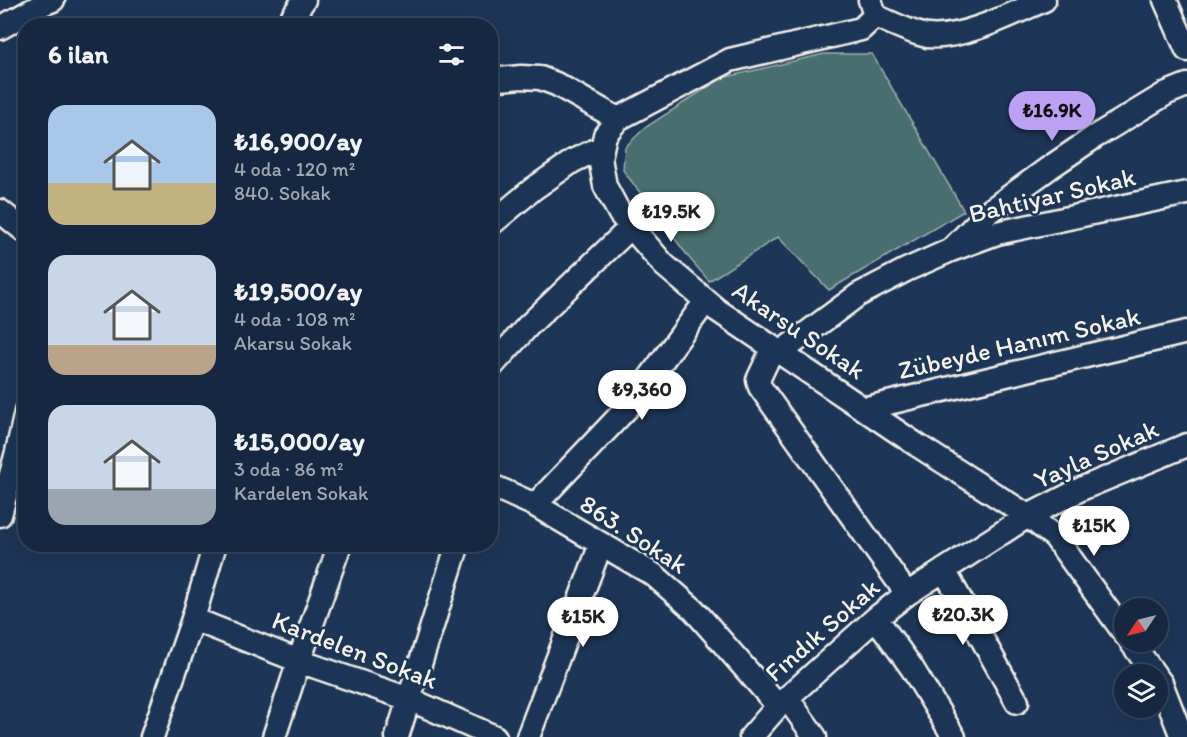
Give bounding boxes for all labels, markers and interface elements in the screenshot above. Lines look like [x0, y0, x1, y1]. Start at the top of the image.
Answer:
text: 6 ilan [48, 38, 108, 70]
icon: filters [435, 38, 468, 71]
pin: ₺16.9K [1003, 91, 1101, 142]
text: ₺16.9K [1023, 98, 1081, 122]
text: ₺16,900/ay [234, 125, 362, 157]
icon: home [96, 129, 168, 201]
text: 4 oda · 120 m² [234, 157, 355, 181]
street label: Bahtiyar Sokak [966, 160, 1139, 230]
text: 840. Sokak [234, 181, 331, 205]
pin: ₺19.5K [622, 192, 720, 243]
text: ₺19.5K [642, 199, 700, 223]
street label: Akarsu Sokak [727, 274, 871, 386]
text: ₺19,500/ay [234, 275, 362, 307]
icon: home [96, 279, 168, 351]
street label: Zübeyde Hanım Sokak [895, 299, 1144, 386]
text: 4 oda · 108 m² [234, 307, 356, 331]
text: Akarsu Sokak [234, 331, 352, 355]
pin: ₺9,360 [593, 370, 691, 421]
text: ₺9,360 [612, 377, 672, 401]
street label: Yayla Sokak [1029, 412, 1164, 496]
text: ₺15,000/ay [234, 425, 364, 457]
icon: home [96, 429, 168, 501]
text: 3 oda · 86 m² [234, 457, 343, 481]
text: Kardelen Sokak [234, 481, 368, 505]
street label: 863. Sokak [574, 487, 694, 581]
pin: ₺15K [1058, 506, 1130, 557]
text: ₺15K [1072, 513, 1116, 537]
street label: Fındık Sokak [758, 571, 886, 689]
pin: ₺20.3K [914, 595, 1012, 646]
pin: ₺15K [547, 597, 619, 648]
north arrow [1114, 598, 1168, 652]
map controls [1114, 598, 1168, 718]
text: ₺20.3K [932, 602, 994, 626]
street label: Kardelen Sokak [268, 604, 443, 696]
text: ₺15K [561, 604, 605, 628]
button: layers [1114, 664, 1168, 718]

